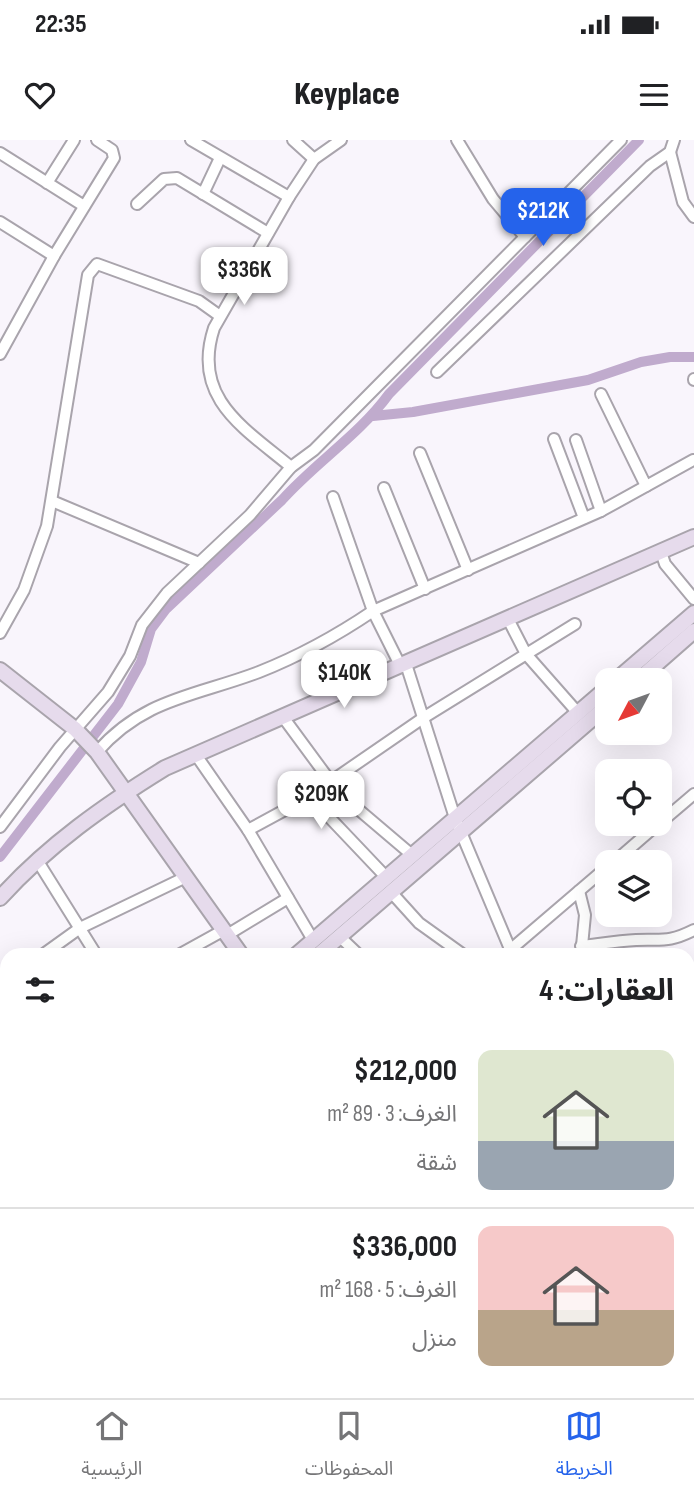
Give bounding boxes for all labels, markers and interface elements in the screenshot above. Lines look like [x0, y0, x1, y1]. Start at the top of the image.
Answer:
text: 22:35 [35, 9, 87, 40]
text: Keyplace [294, 75, 400, 114]
icon: heart [21, 76, 59, 114]
icon: menu [635, 76, 673, 114]
pin: $212K [494, 188, 592, 248]
text: $212K [517, 197, 569, 225]
pin: $336K [195, 248, 293, 307]
text: $336K [217, 256, 271, 284]
pin: $140K [295, 650, 393, 710]
text: $140K [317, 659, 371, 687]
north arrow [595, 668, 672, 746]
map controls [595, 668, 672, 927]
button: locate [595, 759, 672, 836]
pin: $209K [272, 772, 370, 831]
text: $209K [293, 780, 349, 808]
button: layers [595, 850, 672, 927]
icon: filters [21, 971, 59, 1009]
text: العقارات: 4 [539, 973, 674, 1009]
text: $212,000 [354, 1053, 457, 1089]
icon: home [534, 1078, 618, 1162]
text: الغرف: 3 · 89 m² [327, 1100, 457, 1128]
text: شقة [416, 1149, 457, 1177]
text: $336,000 [351, 1229, 457, 1265]
icon: home [534, 1254, 618, 1338]
text: الغرف: 5 · 168 m² [320, 1276, 457, 1304]
text: منزل [412, 1325, 457, 1353]
tab: الرئيسية [81, 1407, 142, 1489]
tab: المحفوظات [305, 1407, 393, 1489]
tab: الخريطة [556, 1407, 613, 1489]

